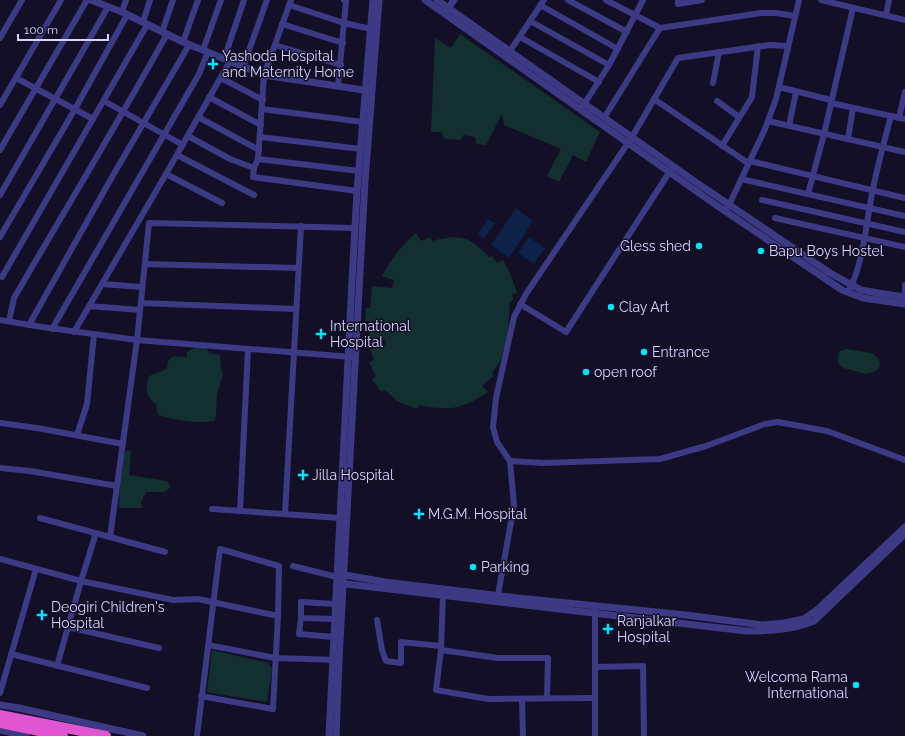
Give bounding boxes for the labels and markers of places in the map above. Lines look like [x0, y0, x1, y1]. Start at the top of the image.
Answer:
place label: Yashoda Hospital and Maternity Home [222, 48, 354, 80]
marker: Yashoda Hospital and Maternity Home [207, 58, 219, 70]
place label: Gless shed [620, 238, 691, 254]
marker: Gless shed [694, 241, 704, 251]
place label: Bapu Boys Hostel [769, 243, 884, 259]
marker: Bapu Boys Hostel [756, 246, 766, 256]
place label: Clay Art [619, 299, 670, 315]
marker: Clay Art [606, 302, 616, 312]
place label: International Hospital [330, 318, 411, 350]
marker: International Hospital [315, 328, 327, 340]
place label: Entrance [652, 344, 710, 360]
marker: Entrance [639, 347, 649, 357]
place label: open roof [594, 364, 658, 380]
marker: open roof [581, 367, 591, 377]
place label: Jilla Hospital [312, 467, 394, 483]
marker: Jilla Hospital [297, 469, 309, 481]
place label: M.G.M. Hospital [428, 506, 527, 522]
marker: M.G.M. Hospital [413, 508, 425, 520]
place label: Parking [481, 559, 529, 575]
marker: Parking [468, 562, 478, 572]
place label: Deogiri Children's Hospital [51, 599, 165, 631]
marker: Deogiri Children's Hospital [36, 609, 48, 621]
place label: Ranjalkar Hospital [617, 613, 676, 645]
marker: Ranjalkar Hospital [602, 623, 614, 635]
place label: Welcoma Rama International [745, 669, 848, 701]
marker: Welcoma Rama International [851, 680, 861, 690]

